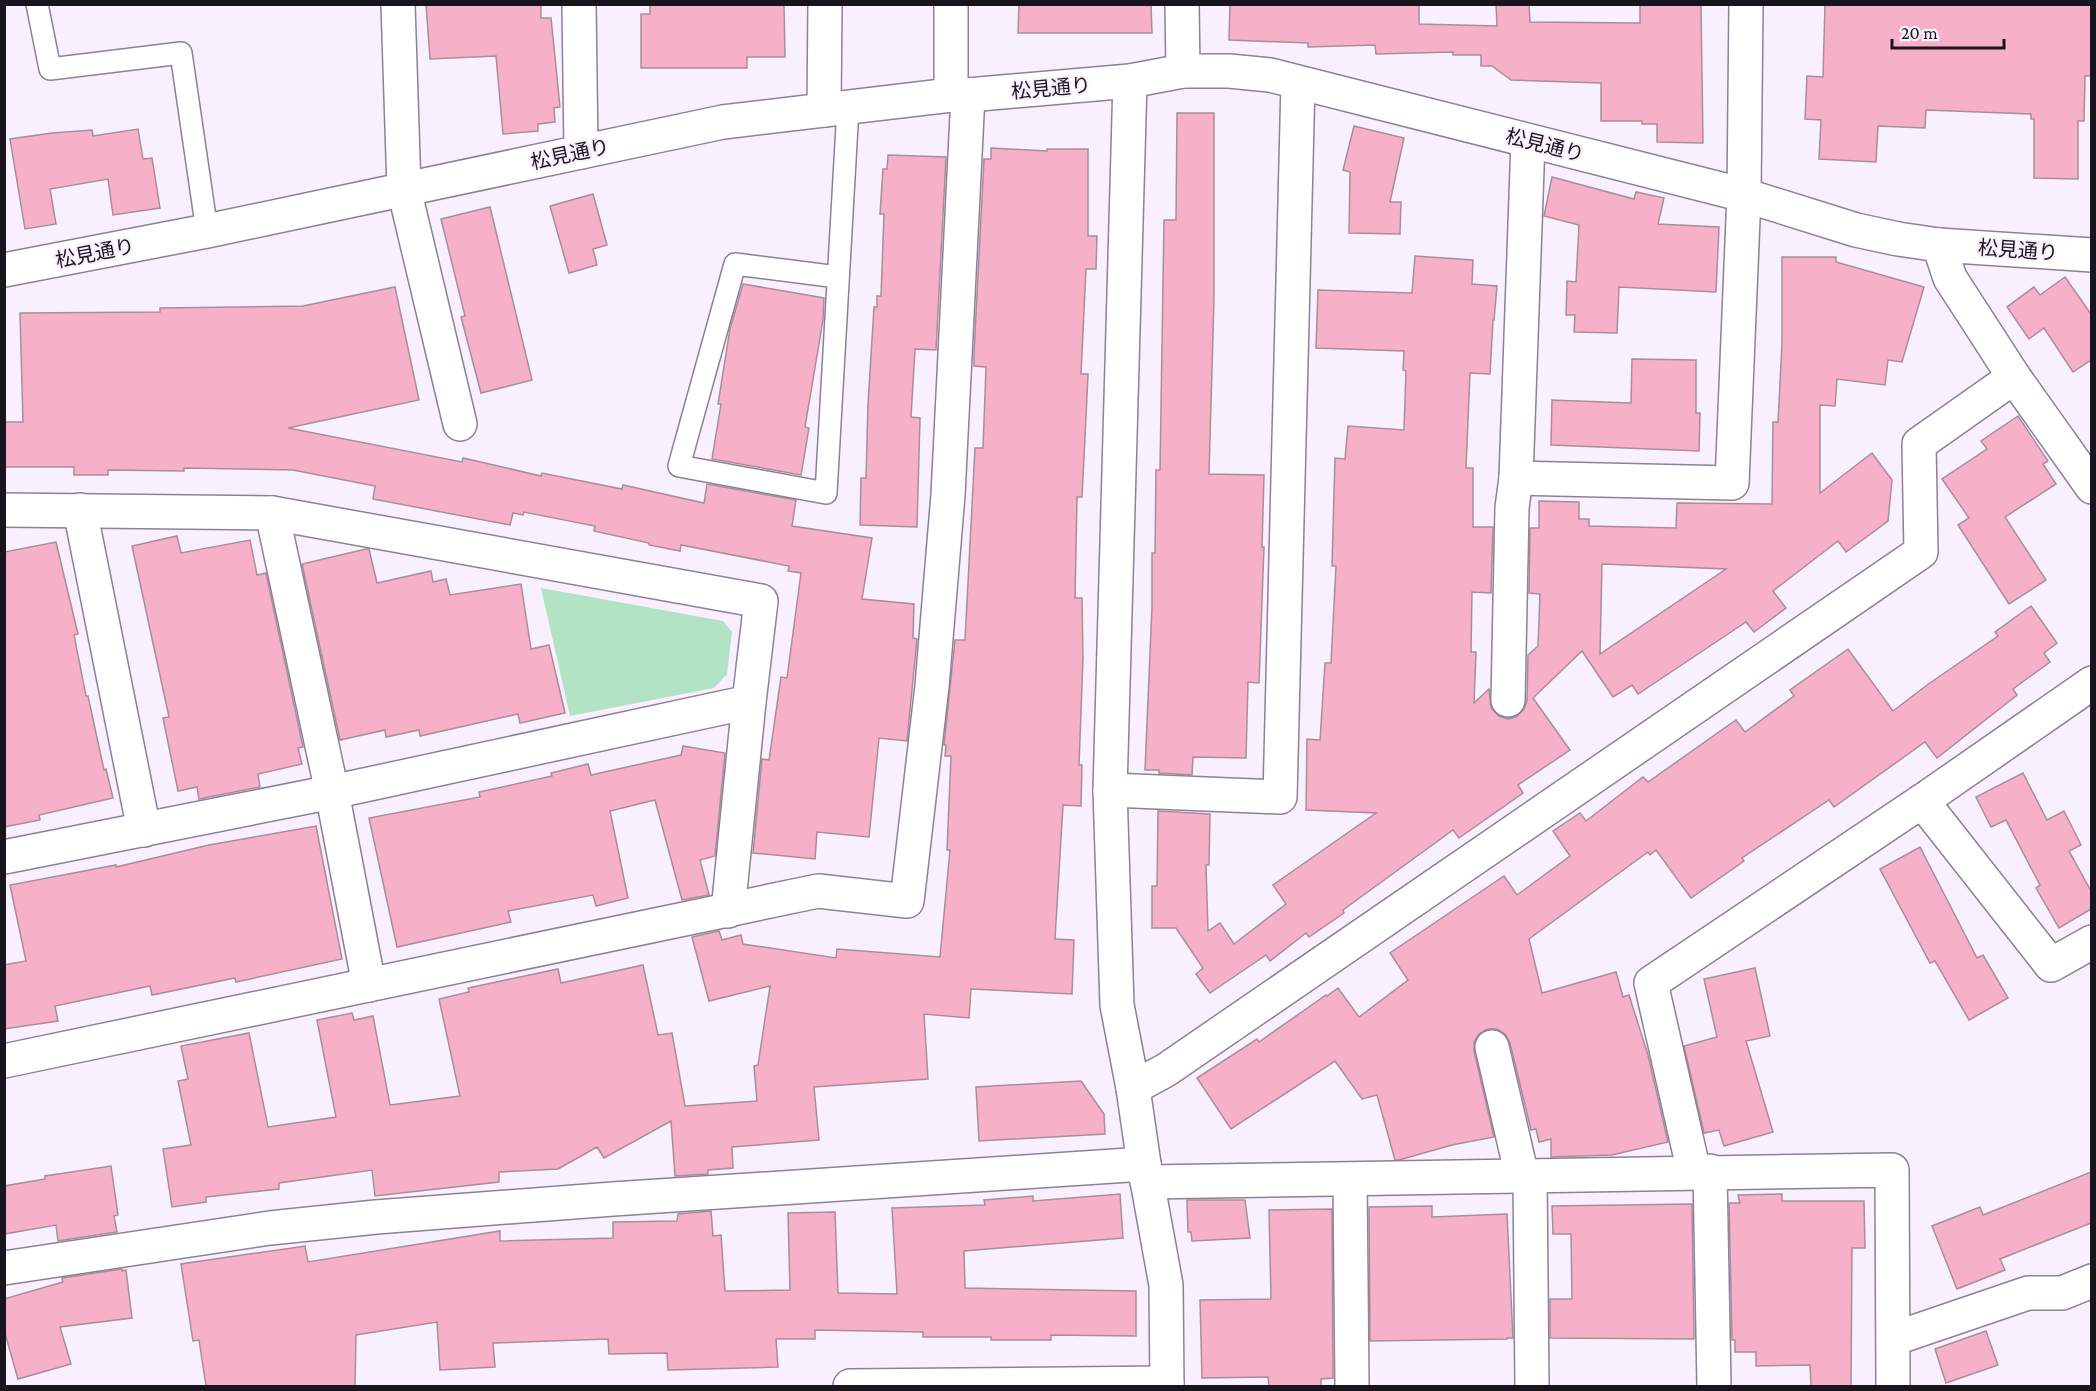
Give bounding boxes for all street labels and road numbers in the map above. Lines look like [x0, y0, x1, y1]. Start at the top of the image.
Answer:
street label: 松見通り [1010, 74, 1092, 102]
street label: 松見通り [1504, 125, 1586, 165]
street label: 松見通り [529, 135, 611, 173]
street label: 松見通り [54, 235, 136, 271]
street label: 松見通り [1977, 236, 2059, 264]

